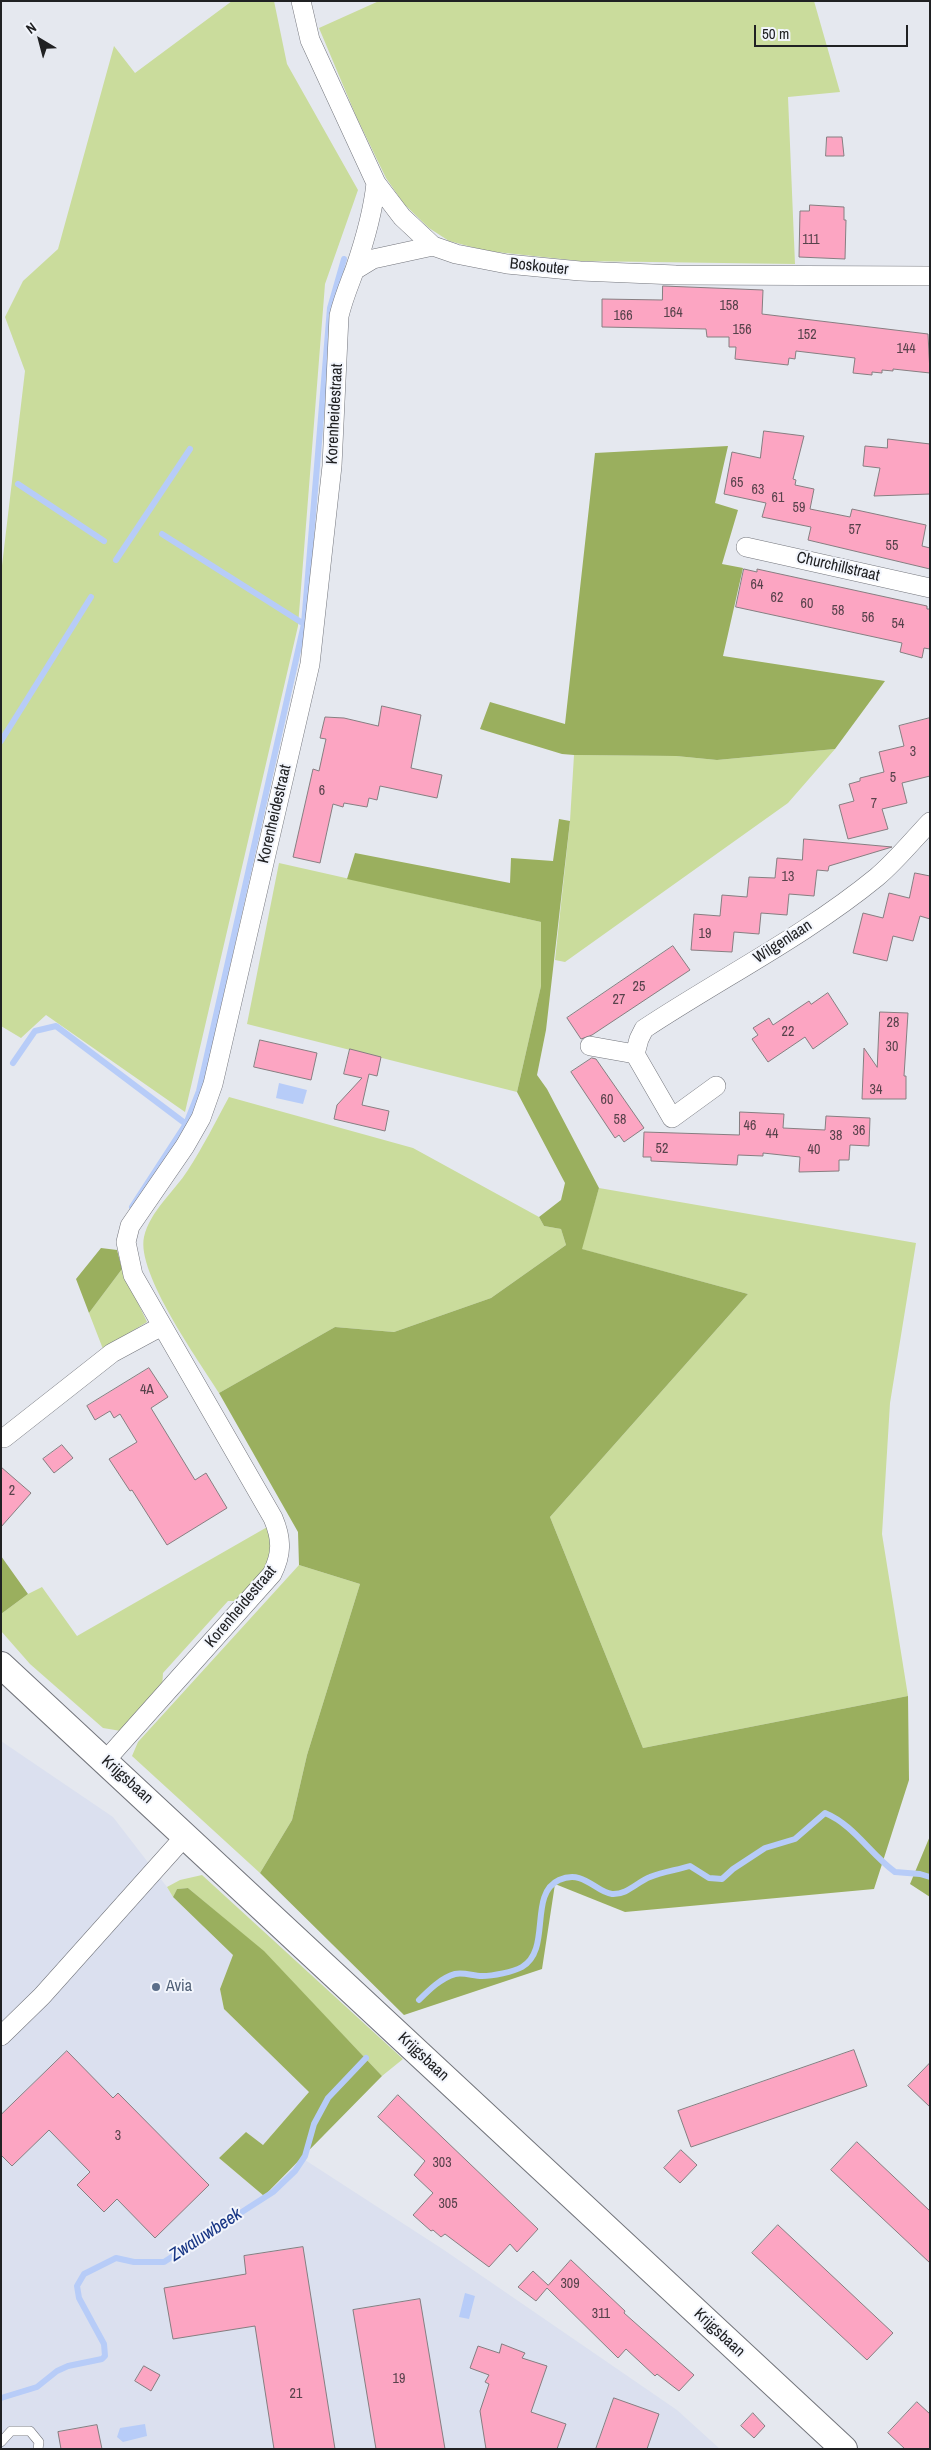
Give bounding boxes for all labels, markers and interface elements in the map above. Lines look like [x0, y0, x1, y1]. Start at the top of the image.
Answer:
north arrow [15, 15, 65, 65]
scale bar [756, 15, 910, 47]
text: N [22, 18, 40, 38]
text: 50 m [762, 23, 789, 44]
house number: 111 [802, 232, 820, 248]
street label: Boskouter [509, 254, 569, 280]
house number: 158 [719, 298, 739, 314]
house number: 164 [663, 305, 683, 321]
house number: 166 [613, 308, 633, 324]
house number: 156 [732, 322, 752, 338]
house number: 152 [797, 327, 817, 343]
house number: 144 [896, 341, 916, 357]
street label: Korenheidestraat [323, 363, 347, 465]
house number: 65 [731, 475, 743, 491]
house number: 63 [752, 482, 764, 498]
house number: 61 [772, 490, 784, 506]
house number: 59 [793, 500, 805, 516]
house number: 57 [849, 522, 861, 538]
house number: 55 [886, 538, 898, 554]
street label: Churchillstraat [795, 548, 881, 586]
house number: 64 [751, 577, 763, 593]
house number: 62 [771, 590, 783, 606]
house number: 60 [801, 596, 813, 612]
house number: 58 [832, 603, 844, 619]
house number: 56 [862, 610, 874, 626]
house number: 54 [892, 616, 904, 632]
house number: 3 [910, 744, 916, 760]
street label: Korenheidestraat [254, 763, 296, 865]
house number: 5 [890, 770, 896, 786]
house number: 6 [319, 783, 325, 799]
house number: 7 [871, 796, 877, 812]
house number: 13 [782, 869, 794, 885]
street label: Wilgenlaan [750, 916, 816, 968]
house number: 19 [699, 926, 711, 942]
house number: 25 [633, 979, 645, 995]
house number: 27 [613, 992, 625, 1008]
house number: 28 [887, 1015, 899, 1031]
house number: 22 [782, 1024, 794, 1040]
house number: 30 [886, 1039, 898, 1055]
house number: 34 [870, 1082, 882, 1098]
house number: 60 [601, 1092, 613, 1108]
house number: 58 [614, 1112, 626, 1128]
house number: 46 [744, 1118, 756, 1134]
house number: 36 [853, 1123, 865, 1139]
house number: 44 [766, 1126, 778, 1142]
house number: 38 [830, 1128, 842, 1144]
house number: 52 [656, 1141, 668, 1157]
house number: 40 [808, 1142, 820, 1158]
house number: 4A [140, 1382, 154, 1398]
house number: 2 [9, 1483, 15, 1499]
street label: Korenheidestraat [201, 1562, 281, 1652]
street label: Krijgsbaan [97, 1752, 157, 1808]
place label: Avia [166, 1977, 192, 1997]
marker: Avia [150, 1981, 162, 1993]
street label: Krijgsbaan [394, 2029, 452, 2085]
house number: 3 [115, 2128, 121, 2144]
house number: 303 [432, 2155, 452, 2171]
house number: 305 [438, 2196, 458, 2212]
water label: Zwaluwbeek [166, 2204, 246, 2266]
house number: 309 [560, 2276, 580, 2292]
street label: Krijgsbaan [690, 2305, 748, 2361]
house number: 311 [592, 2306, 610, 2322]
house number: 19 [393, 2371, 405, 2387]
house number: 21 [290, 2386, 302, 2402]

